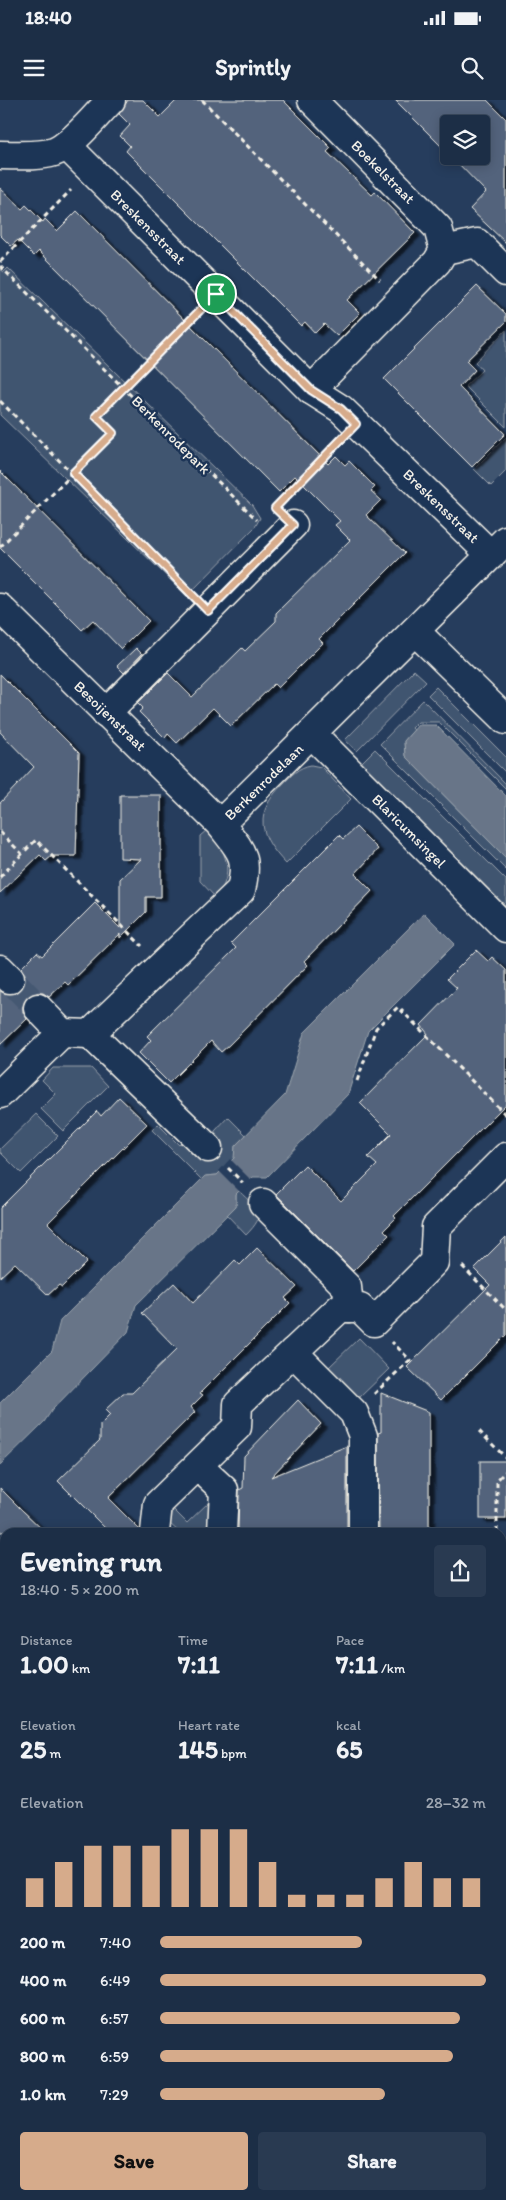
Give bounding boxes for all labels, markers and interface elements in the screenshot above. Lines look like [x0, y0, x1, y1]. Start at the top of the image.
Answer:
text: 18:40 [25, 6, 72, 29]
icon: menu [20, 54, 48, 82]
text: Sprintly [215, 54, 291, 81]
icon: search [458, 54, 486, 82]
map controls [440, 115, 490, 165]
button: layers [440, 115, 490, 165]
street label: Boekelstraat [347, 136, 419, 208]
street label: Breskensstraat [107, 186, 190, 269]
pin [195, 273, 237, 315]
icon: arrive [202, 280, 230, 308]
street label: Berkenrodepark [128, 392, 214, 478]
street label: Breskensstraat [399, 465, 483, 547]
street label: Besoijenstraat [70, 677, 150, 755]
street label: Berkenrodelaan [221, 739, 308, 824]
street label: Blaricumsingel [368, 790, 450, 872]
text: Evening run [20, 1544, 162, 1578]
button: share [434, 1545, 486, 1597]
text: 18:40 · 5 × 200 m [20, 1580, 139, 1599]
text: Distance [20, 1632, 72, 1649]
text: Time [178, 1632, 208, 1649]
text: Pace [336, 1632, 364, 1649]
text: 1.00 [20, 1649, 69, 1679]
text: 7:11 [178, 1649, 220, 1679]
text: 7:11 [336, 1649, 378, 1679]
text: km [69, 1660, 90, 1677]
text: /km [378, 1660, 405, 1677]
text: Elevation [20, 1717, 76, 1734]
text: Heart rate [178, 1717, 240, 1734]
text: kcal [336, 1717, 361, 1734]
text: 25 [20, 1734, 46, 1764]
text: 145 [178, 1734, 218, 1764]
text: 65 [336, 1734, 362, 1764]
text: m [46, 1745, 61, 1762]
text: bpm [218, 1745, 247, 1762]
text: Elevation [20, 1793, 84, 1812]
text: 28–32 m [426, 1793, 486, 1812]
text: 200 m [20, 1933, 65, 1952]
text: 7:40 [100, 1933, 131, 1952]
text: 400 m [20, 1971, 66, 1990]
text: 6:49 [100, 1971, 130, 1990]
text: 600 m [20, 2009, 65, 2028]
text: 6:57 [100, 2009, 129, 2028]
text: 800 m [20, 2047, 66, 2066]
text: 6:59 [100, 2047, 129, 2066]
text: 1.0 km [20, 2085, 66, 2104]
text: 7:29 [100, 2085, 129, 2104]
button: Save [20, 2132, 248, 2190]
button: Share [258, 2132, 486, 2190]

